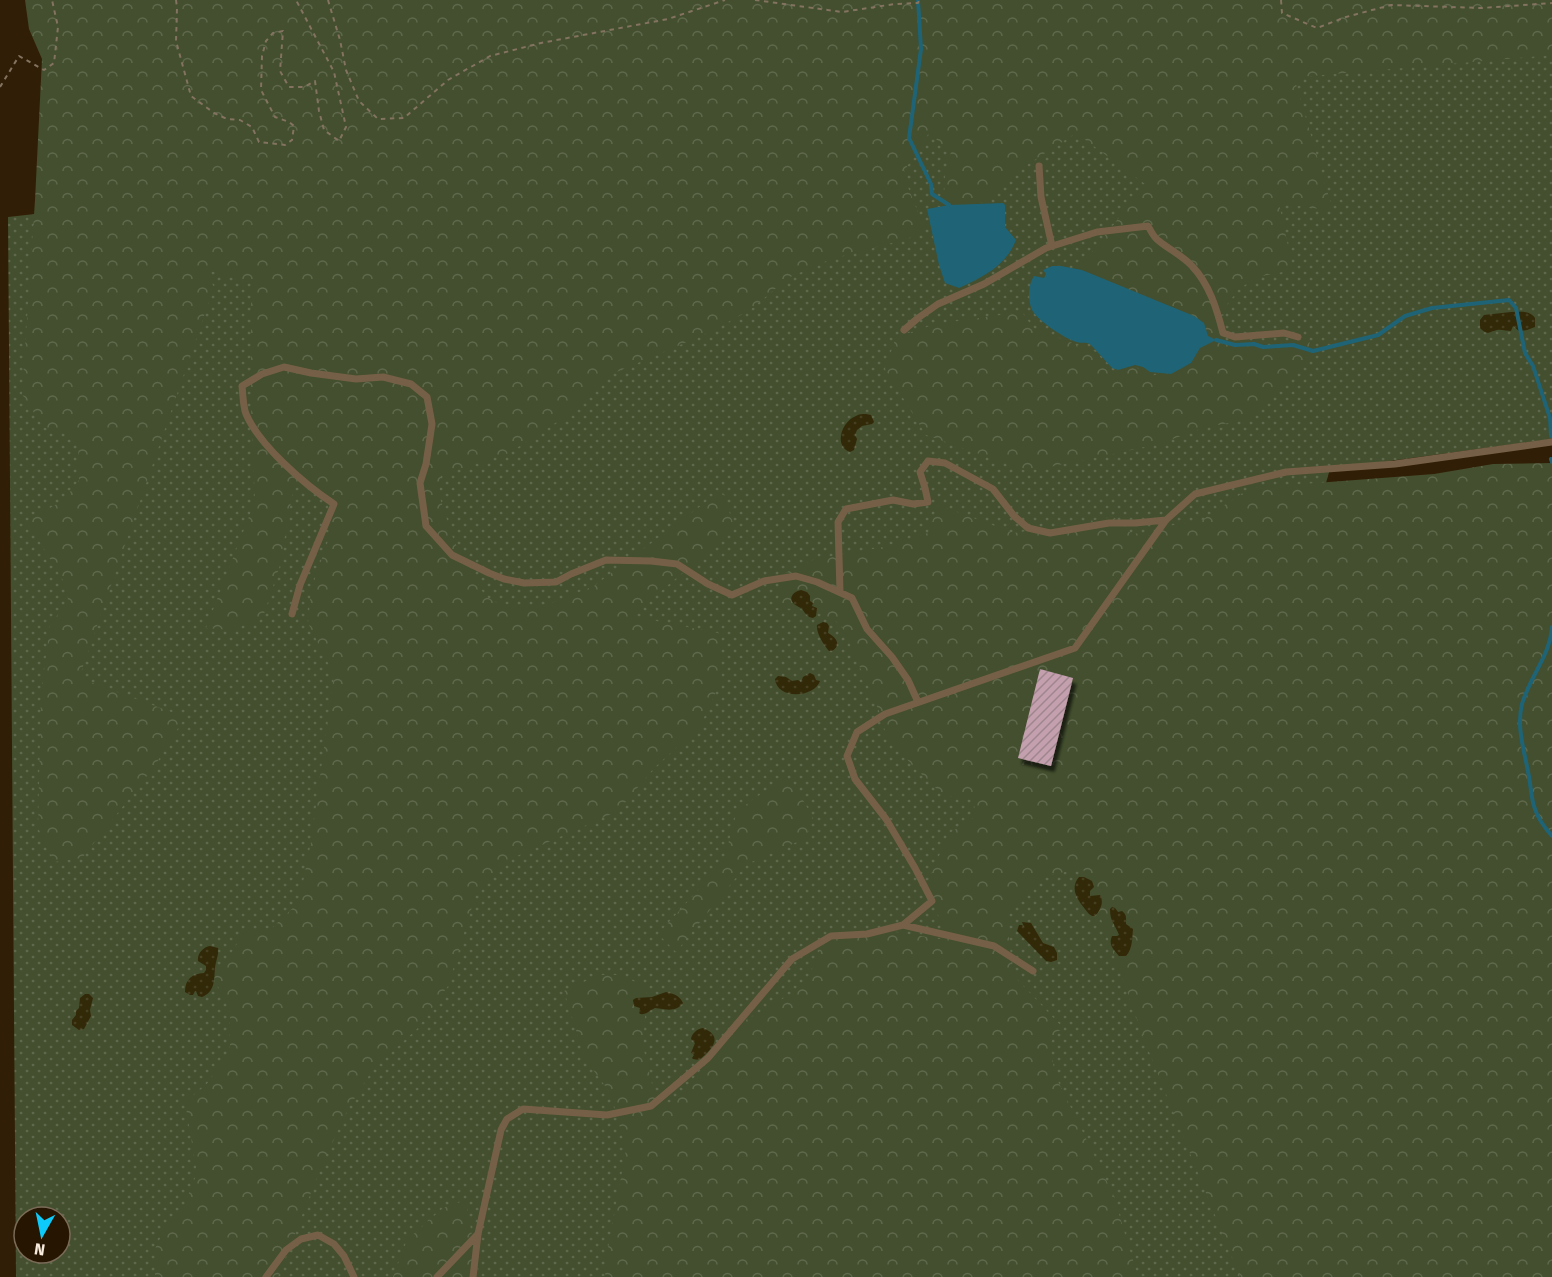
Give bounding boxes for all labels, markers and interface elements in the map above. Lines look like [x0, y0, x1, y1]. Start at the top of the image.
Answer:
north arrow [12, 1205, 72, 1265]
text: N [33, 1239, 46, 1260]

